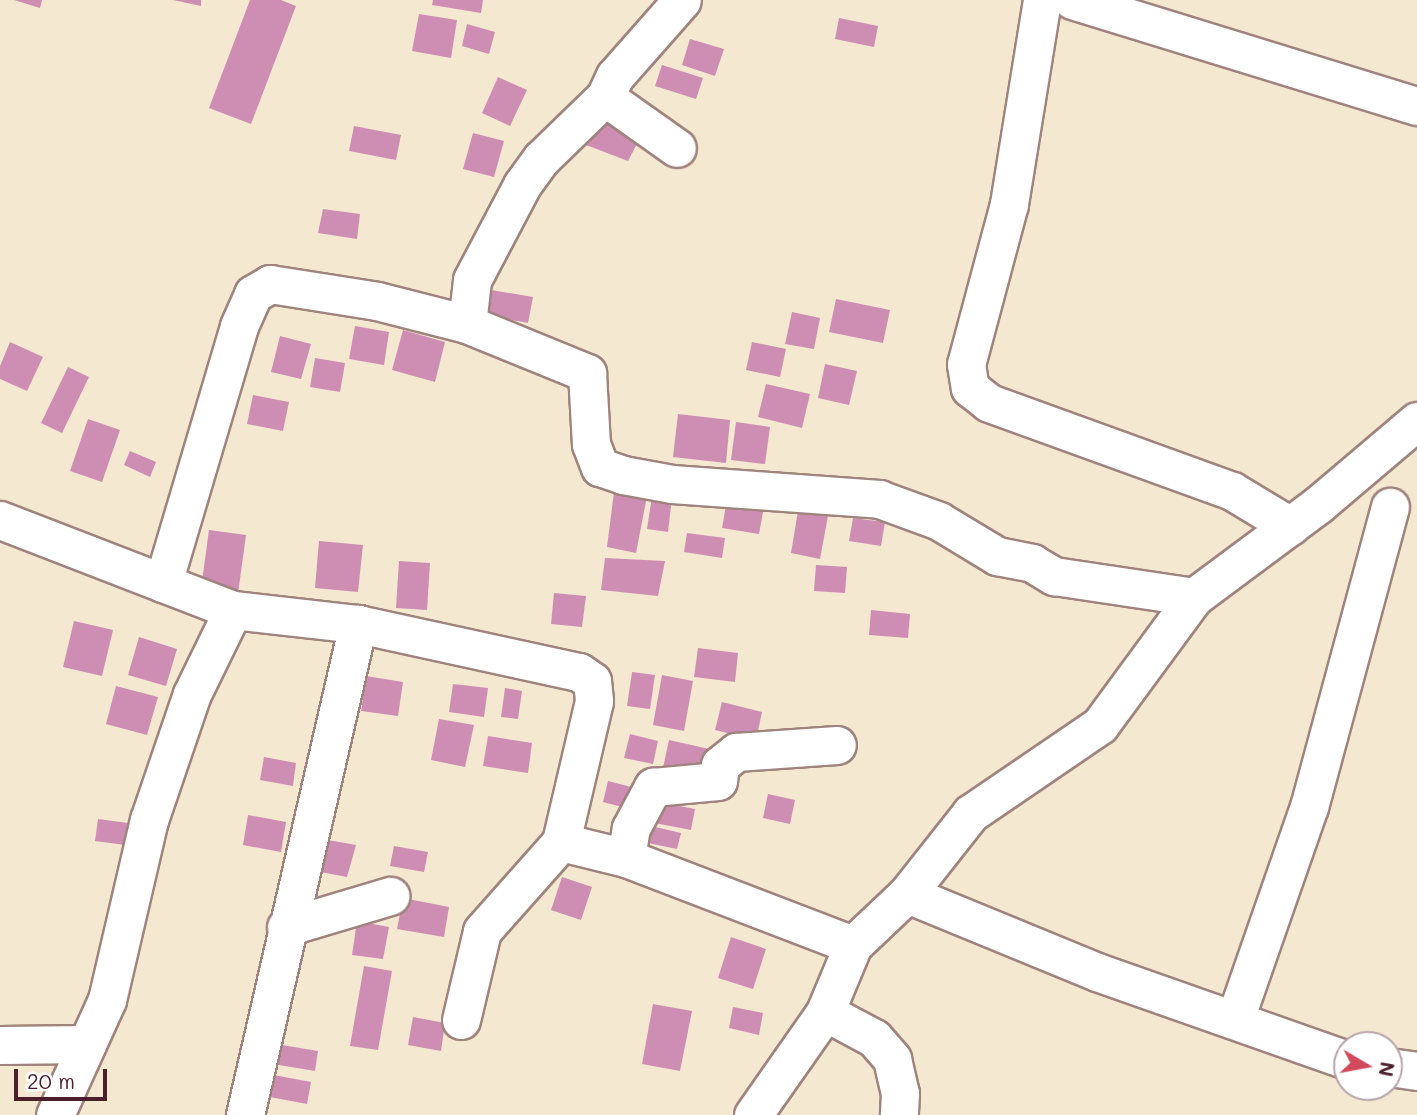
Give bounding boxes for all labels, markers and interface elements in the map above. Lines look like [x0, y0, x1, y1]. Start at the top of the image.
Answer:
north arrow [1333, 1031, 1403, 1101]
scale bar [18, 1056, 110, 1100]
text: N [1374, 1060, 1401, 1079]
text: 20 m [27, 1067, 75, 1094]

